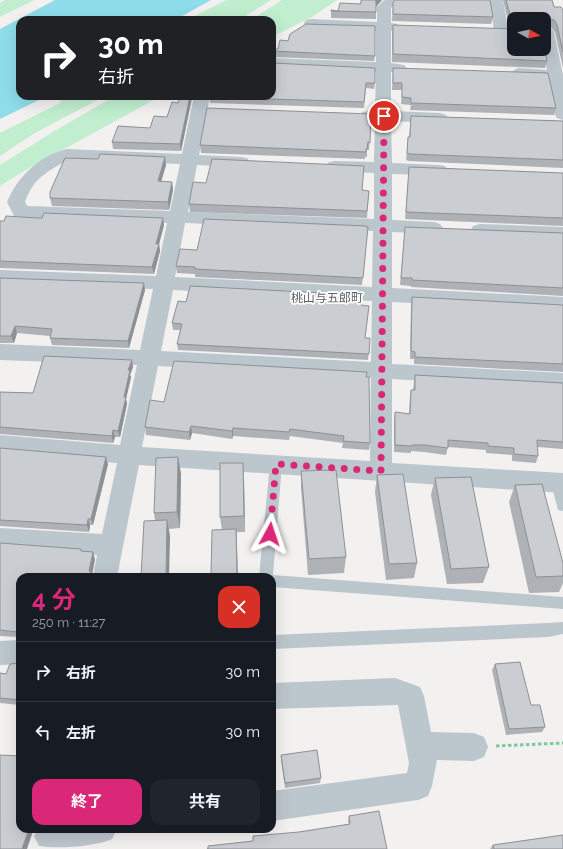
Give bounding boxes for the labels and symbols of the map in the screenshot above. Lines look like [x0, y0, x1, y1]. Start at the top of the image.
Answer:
north arrow [507, 12, 551, 56]
pin [367, 99, 401, 133]
district label: 桃山与五郎町 [291, 291, 363, 305]
position arrow [249, 513, 291, 555]

